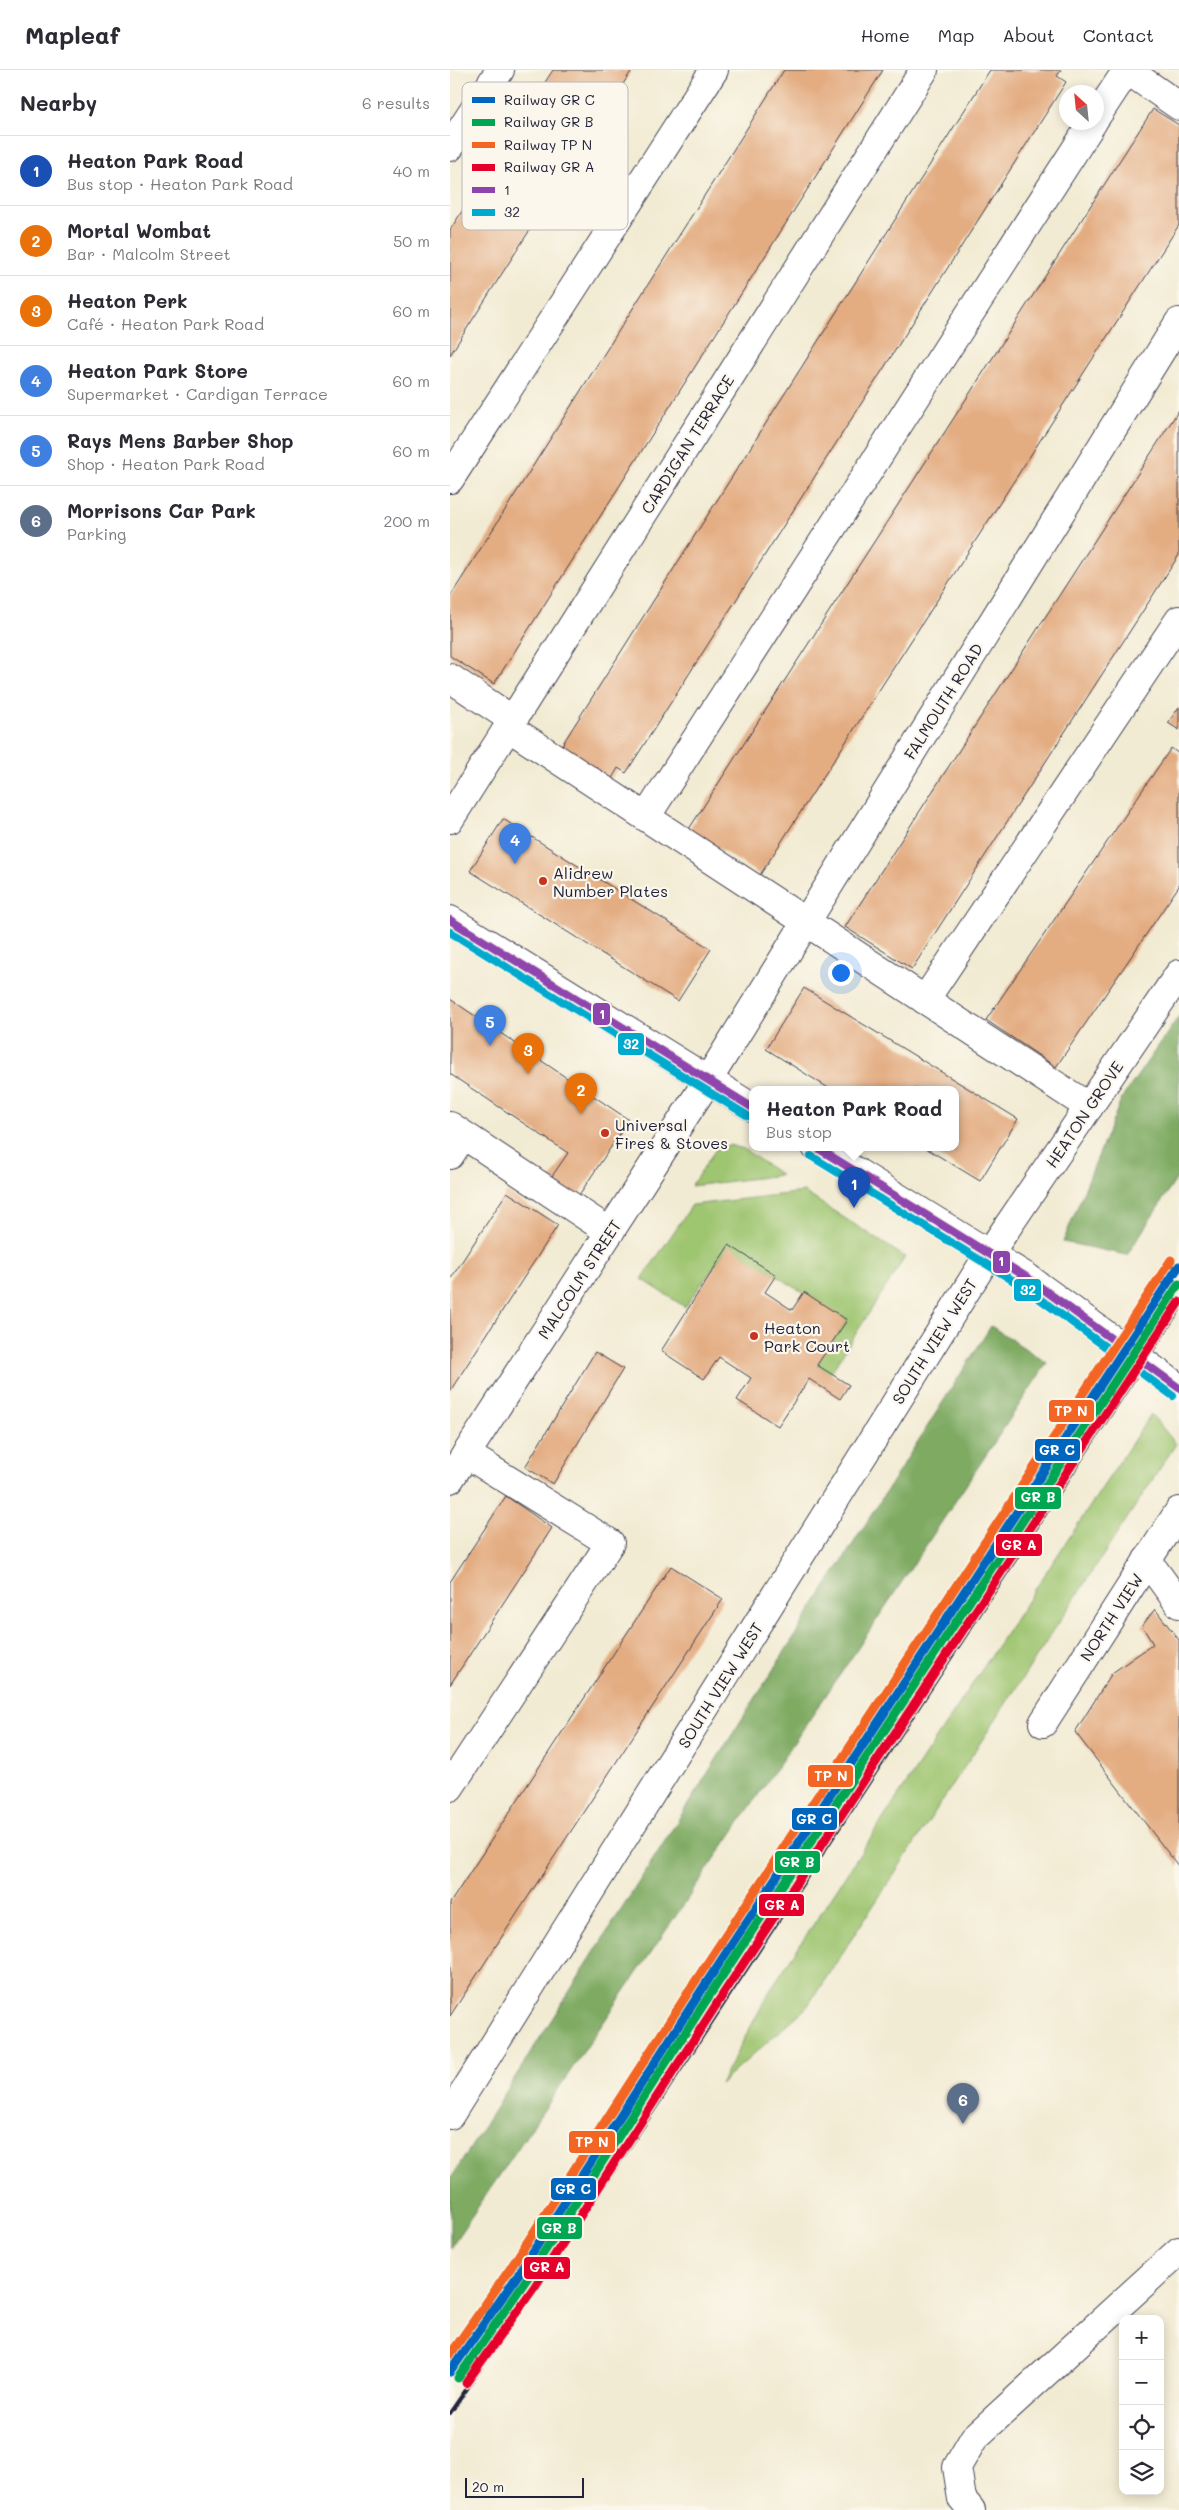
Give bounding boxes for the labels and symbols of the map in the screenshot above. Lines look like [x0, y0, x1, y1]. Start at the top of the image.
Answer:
legend [462, 82, 628, 230]
north arrow [1059, 85, 1104, 130]
text: Railway GR C [504, 90, 595, 109]
text: Railway GR B [504, 112, 593, 131]
text: Railway TP N [504, 135, 592, 154]
text: Railway GR A [504, 157, 594, 176]
text: 1 [504, 180, 510, 199]
text: 32 [504, 202, 520, 221]
street label: CARDIGAN TERRACE [636, 371, 738, 517]
street label: FALMOUTH ROAD [899, 639, 987, 763]
pin: 4 [499, 823, 531, 864]
place label: Alidrew Number Plates [553, 862, 668, 901]
marker: Alidrew Number Plates [537, 875, 549, 887]
your location [828, 960, 854, 986]
line badge: 1 [592, 1002, 611, 1026]
text: 1 [599, 1004, 605, 1023]
pin: 5 [474, 1005, 506, 1046]
line badge: 32 [617, 1032, 645, 1056]
pin: 3 [512, 1033, 544, 1074]
text: 32 [623, 1034, 639, 1053]
street label: HEATON GROVE [1041, 1057, 1127, 1171]
pin: 2 [565, 1073, 597, 1114]
place label: Universal Fires & Stoves [615, 1114, 728, 1153]
marker: Universal Fires & Stoves [599, 1127, 611, 1139]
pin: 1 [838, 1167, 870, 1208]
street label: MALCOLM STREET [533, 1215, 625, 1343]
line badge: 1 [992, 1250, 1011, 1274]
text: 1 [998, 1251, 1004, 1270]
street label: SOUTH VIEW WEST [887, 1274, 981, 1408]
line badge: 32 [1013, 1278, 1042, 1302]
text: 32 [1020, 1280, 1036, 1299]
place label: Heaton Park Court [764, 1317, 850, 1356]
marker: Heaton Park Court [748, 1330, 760, 1342]
line badge: TP N [1048, 1399, 1095, 1423]
text: TP N [1054, 1401, 1088, 1420]
line badge: GR C [1034, 1438, 1081, 1462]
text: GR C [1039, 1440, 1075, 1459]
line badge: GR B [1014, 1486, 1062, 1510]
text: GR B [1021, 1487, 1055, 1506]
line badge: GR A [995, 1533, 1043, 1557]
text: GR A [1001, 1535, 1037, 1554]
street label: NORTH VIEW [1075, 1569, 1147, 1665]
street label: SOUTH VIEW WEST [673, 1618, 767, 1752]
line badge: TP N [807, 1764, 854, 1788]
text: TP N [814, 1766, 848, 1785]
line badge: GR C [791, 1807, 838, 1831]
text: GR C [796, 1809, 832, 1828]
line badge: GR B [774, 1850, 821, 1874]
text: GR B [780, 1852, 814, 1871]
line badge: GR A [758, 1893, 805, 1917]
text: GR A [764, 1895, 800, 1914]
pin: 6 [947, 2083, 979, 2124]
line badge: TP N [568, 2130, 616, 2154]
text: TP N [575, 2132, 609, 2151]
line badge: GR C [550, 2177, 597, 2201]
text: GR C [555, 2179, 591, 2198]
line badge: GR B [536, 2216, 583, 2240]
text: GR B [542, 2218, 576, 2237]
line badge: GR A [523, 2256, 571, 2280]
text: GR A [529, 2257, 565, 2276]
scale bar [465, 2475, 584, 2498]

